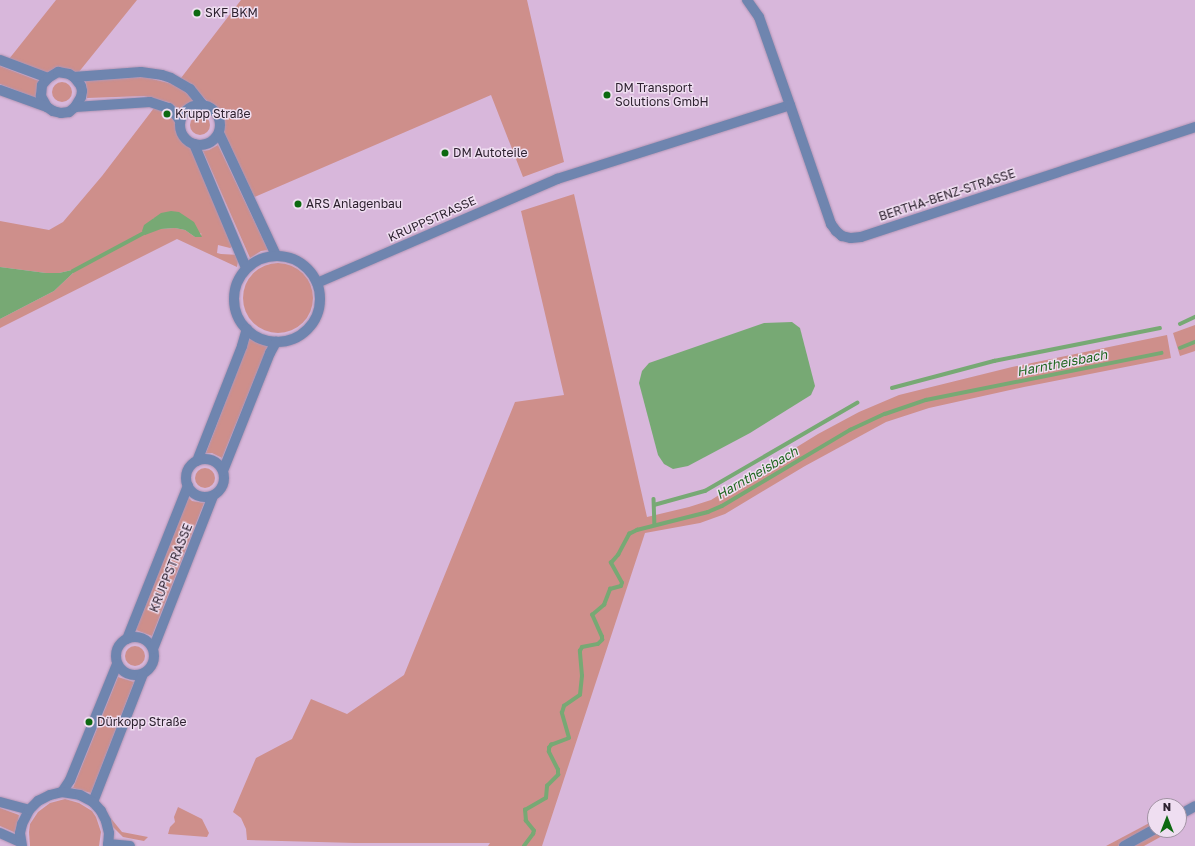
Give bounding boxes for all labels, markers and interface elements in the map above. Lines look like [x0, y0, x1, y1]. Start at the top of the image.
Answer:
place label: SKF BKM [205, 6, 258, 20]
marker: SKF BKM [192, 8, 202, 18]
place label: DM Transport Solutions GmbH [615, 81, 709, 109]
marker: DM Transport Solutions GmbH [602, 90, 612, 100]
place label: Krupp Straße [175, 107, 250, 121]
marker: Krupp Straße [162, 109, 172, 119]
place label: DM Autoteile [453, 146, 527, 160]
marker: DM Autoteile [440, 148, 450, 158]
street label: BERTHA-BENZ-STRASSE [877, 166, 1017, 224]
street label: KRUPPSTRASSE [386, 193, 478, 245]
place label: ARS Anlagenbau [306, 197, 402, 211]
marker: ARS Anlagenbau [293, 199, 303, 209]
water label: Harntheisbach [1016, 347, 1108, 379]
water label: Harntheisbach [713, 443, 801, 503]
street label: KRUPPSTRASSE [147, 521, 195, 615]
place label: Dürkopp Straße [97, 715, 186, 729]
marker: Dürkopp Straße [84, 717, 94, 727]
north arrow [1147, 798, 1187, 838]
text: N [1163, 800, 1171, 813]

